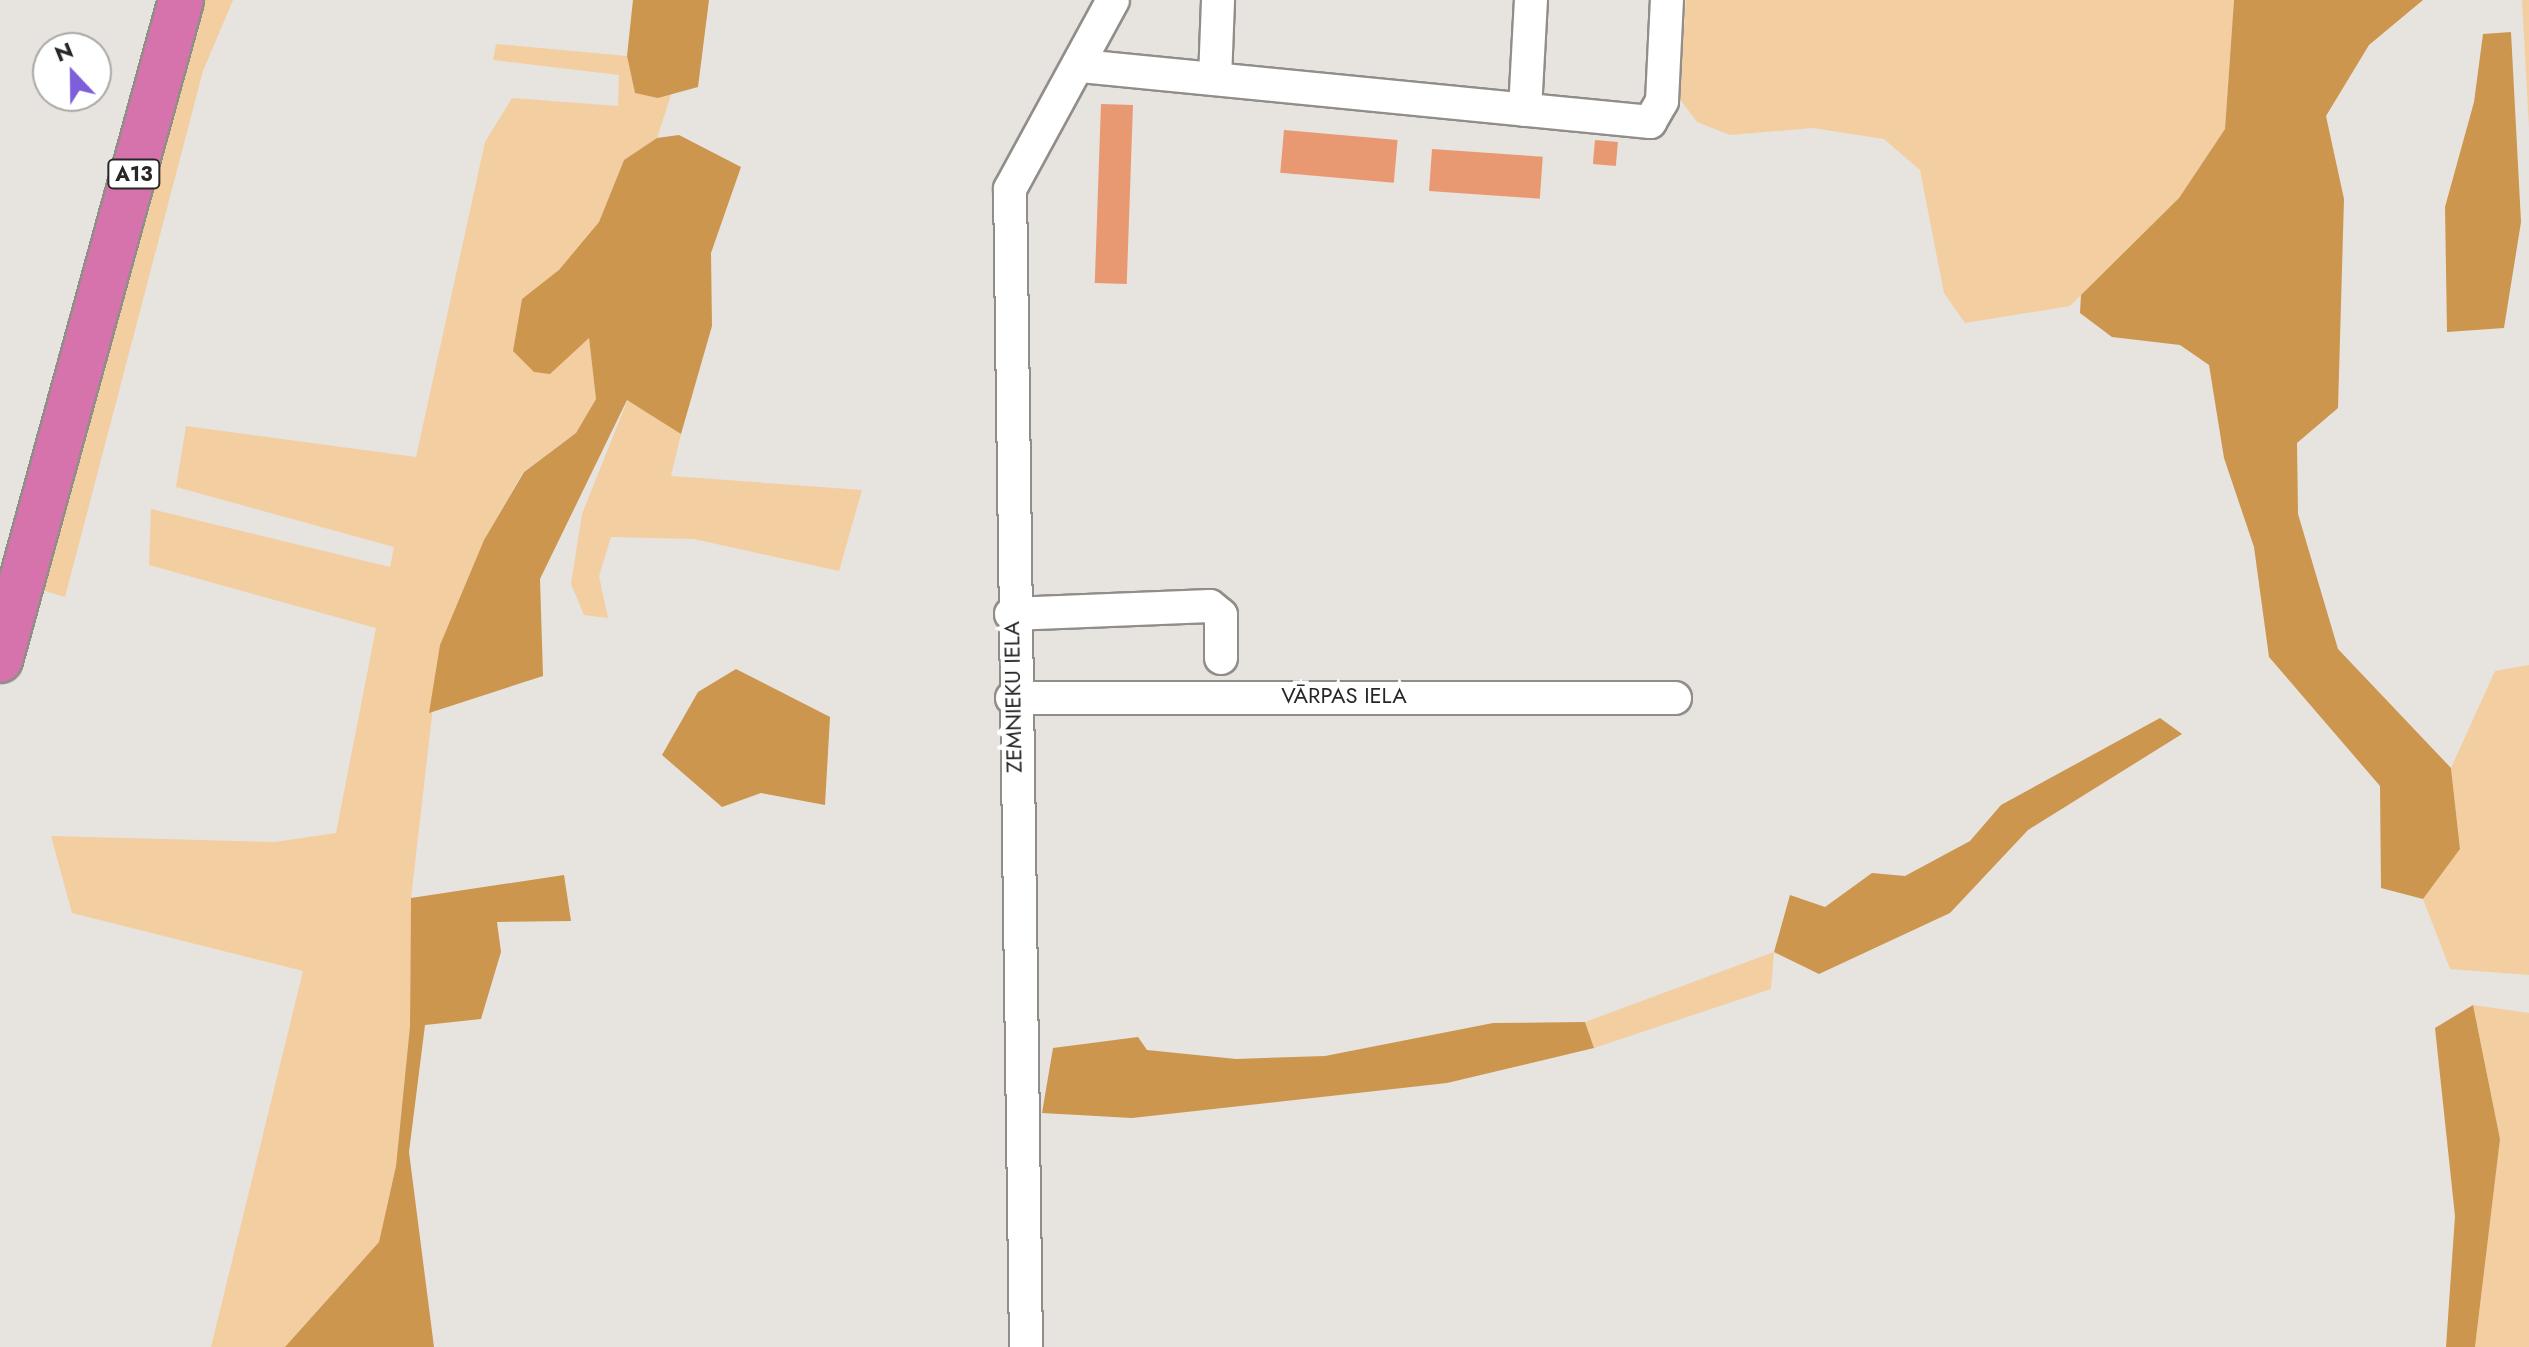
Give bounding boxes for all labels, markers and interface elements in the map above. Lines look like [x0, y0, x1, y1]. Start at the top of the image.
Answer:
north arrow [32, 32, 112, 112]
text: N [50, 33, 78, 70]
road number: A13 [106, 158, 162, 190]
street label: ZEMNIEKU IELA [998, 621, 1028, 773]
street label: VĀRPAS IELA [1281, 683, 1407, 709]

